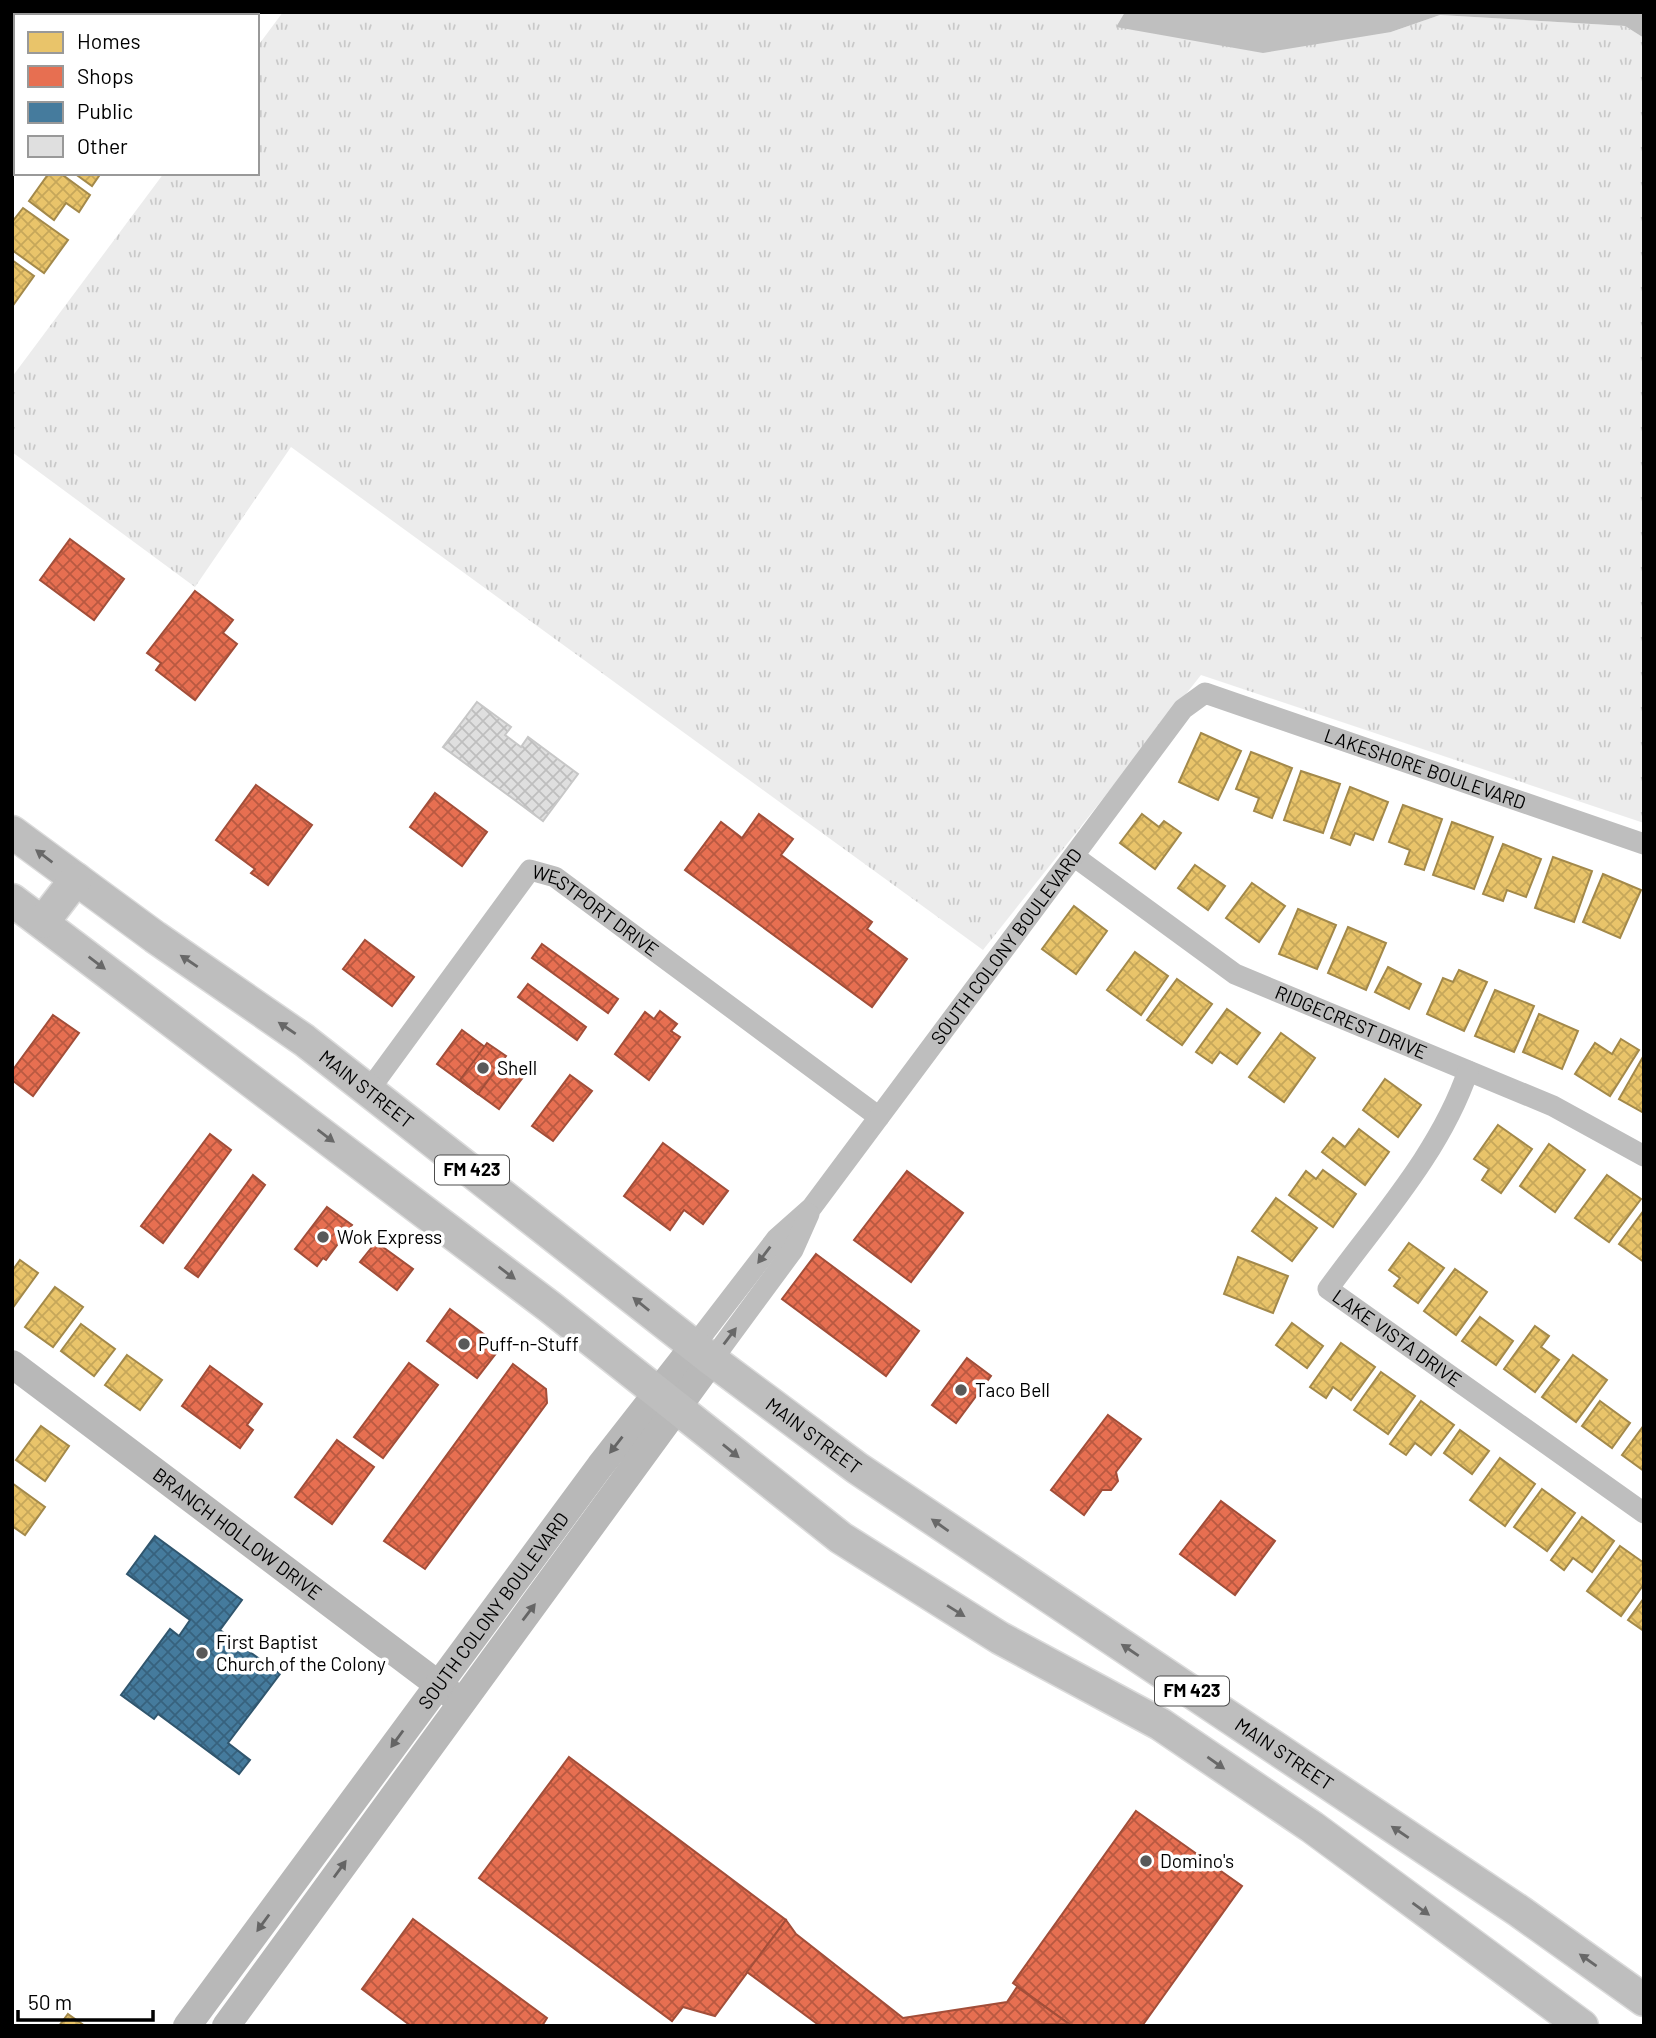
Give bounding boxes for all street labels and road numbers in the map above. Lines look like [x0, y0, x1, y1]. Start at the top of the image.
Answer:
street label: LAKESHORE BOULEVARD [1322, 723, 1529, 814]
street label: SOUTH COLONY BOULEVARD [925, 843, 1086, 1049]
street label: WESTPORT DRIVE [530, 859, 664, 961]
street label: RIDGECREST DRIVE [1272, 980, 1431, 1063]
street label: MAIN STREET [315, 1045, 419, 1133]
road number: FM 423 [435, 1156, 509, 1184]
street label: LAKE VISTA DRIVE [1328, 1284, 1466, 1391]
street label: MAIN STREET [762, 1392, 867, 1479]
street label: BRANCH HOLLOW DRIVE [149, 1462, 327, 1604]
street label: SOUTH COLONY BOULEVARD [413, 1508, 573, 1713]
road number: FM 423 [1155, 1676, 1229, 1706]
street label: MAIN STREET [1231, 1712, 1338, 1795]

